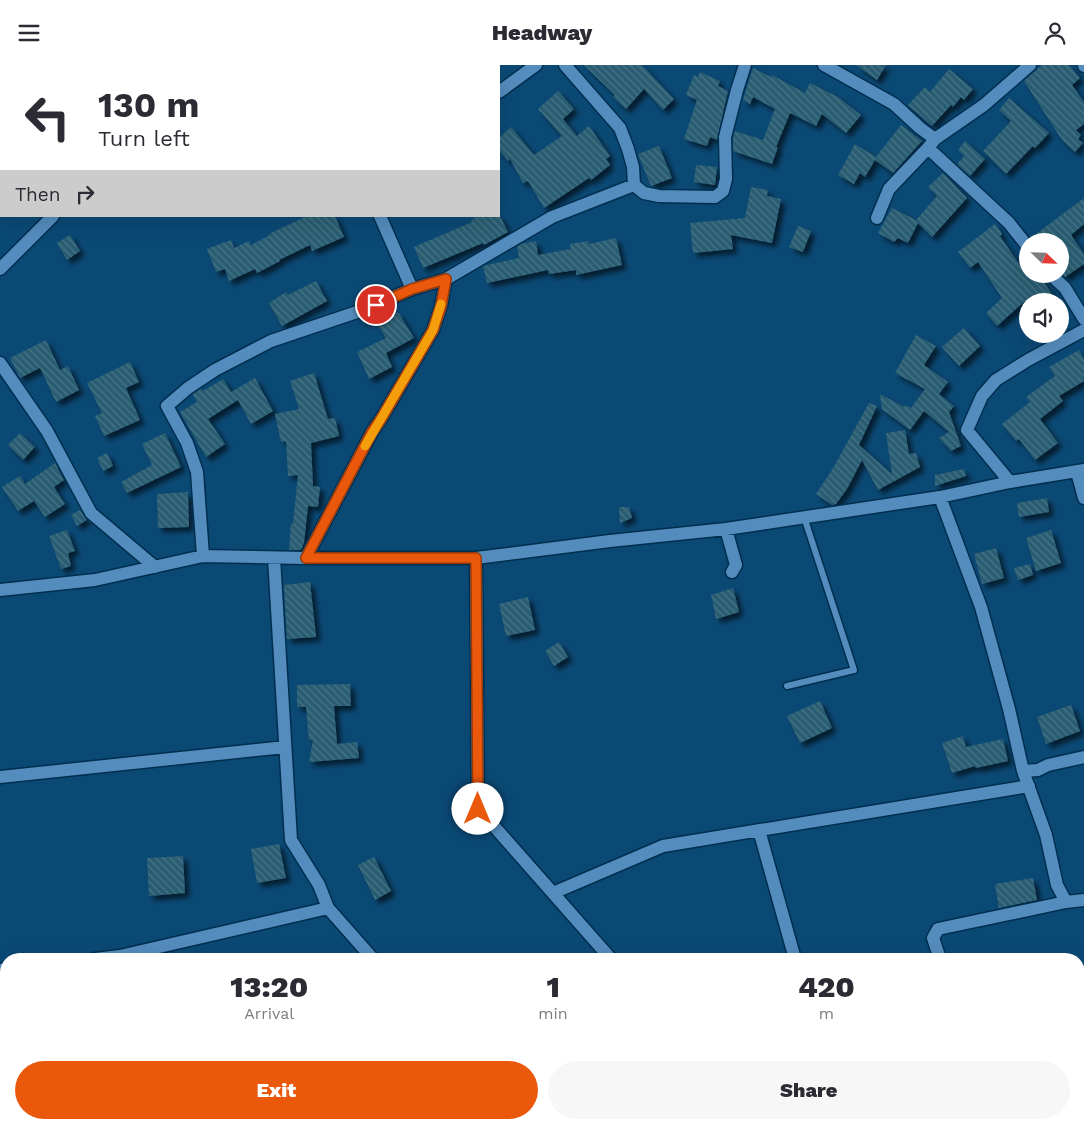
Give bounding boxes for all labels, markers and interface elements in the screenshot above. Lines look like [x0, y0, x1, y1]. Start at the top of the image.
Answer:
icon: menu [15, 19, 43, 47]
icon: person [1041, 19, 1069, 47]
text: Headway [492, 20, 592, 45]
text: 130 m [98, 84, 199, 126]
icon: left [15, 85, 80, 150]
text: Turn left [98, 126, 190, 151]
icon: right [71, 180, 99, 208]
text: Then [15, 183, 61, 206]
north arrow [1019, 233, 1069, 283]
map controls [1019, 233, 1069, 343]
pin [355, 284, 397, 326]
icon: arrive [362, 291, 390, 319]
button: sound [1019, 293, 1069, 343]
position arrow [451, 782, 503, 834]
text: 13:20 [230, 969, 308, 1004]
text: 1 [546, 969, 560, 1004]
text: 420 [798, 969, 855, 1004]
text: Arrival [244, 1004, 294, 1023]
text: min [538, 1004, 568, 1023]
text: m [819, 1004, 834, 1023]
button: Exit [15, 1061, 538, 1119]
button: Share [548, 1061, 1070, 1119]

